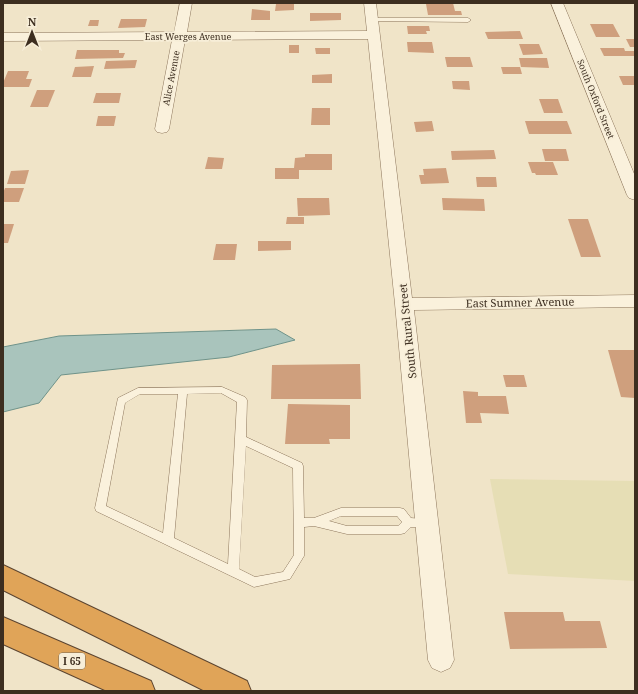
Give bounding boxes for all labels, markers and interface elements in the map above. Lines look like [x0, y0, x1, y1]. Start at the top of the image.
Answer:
north arrow [12, 12, 52, 52]
text: N [28, 14, 37, 29]
street label: East Werges Avenue [145, 30, 231, 43]
street label: Alice Avenue [159, 49, 183, 107]
street label: South Oxford Street [574, 57, 618, 141]
street label: South Rural Street [395, 283, 419, 379]
street label: East Sumner Avenue [466, 294, 574, 310]
road number: I 65 [59, 653, 85, 669]

